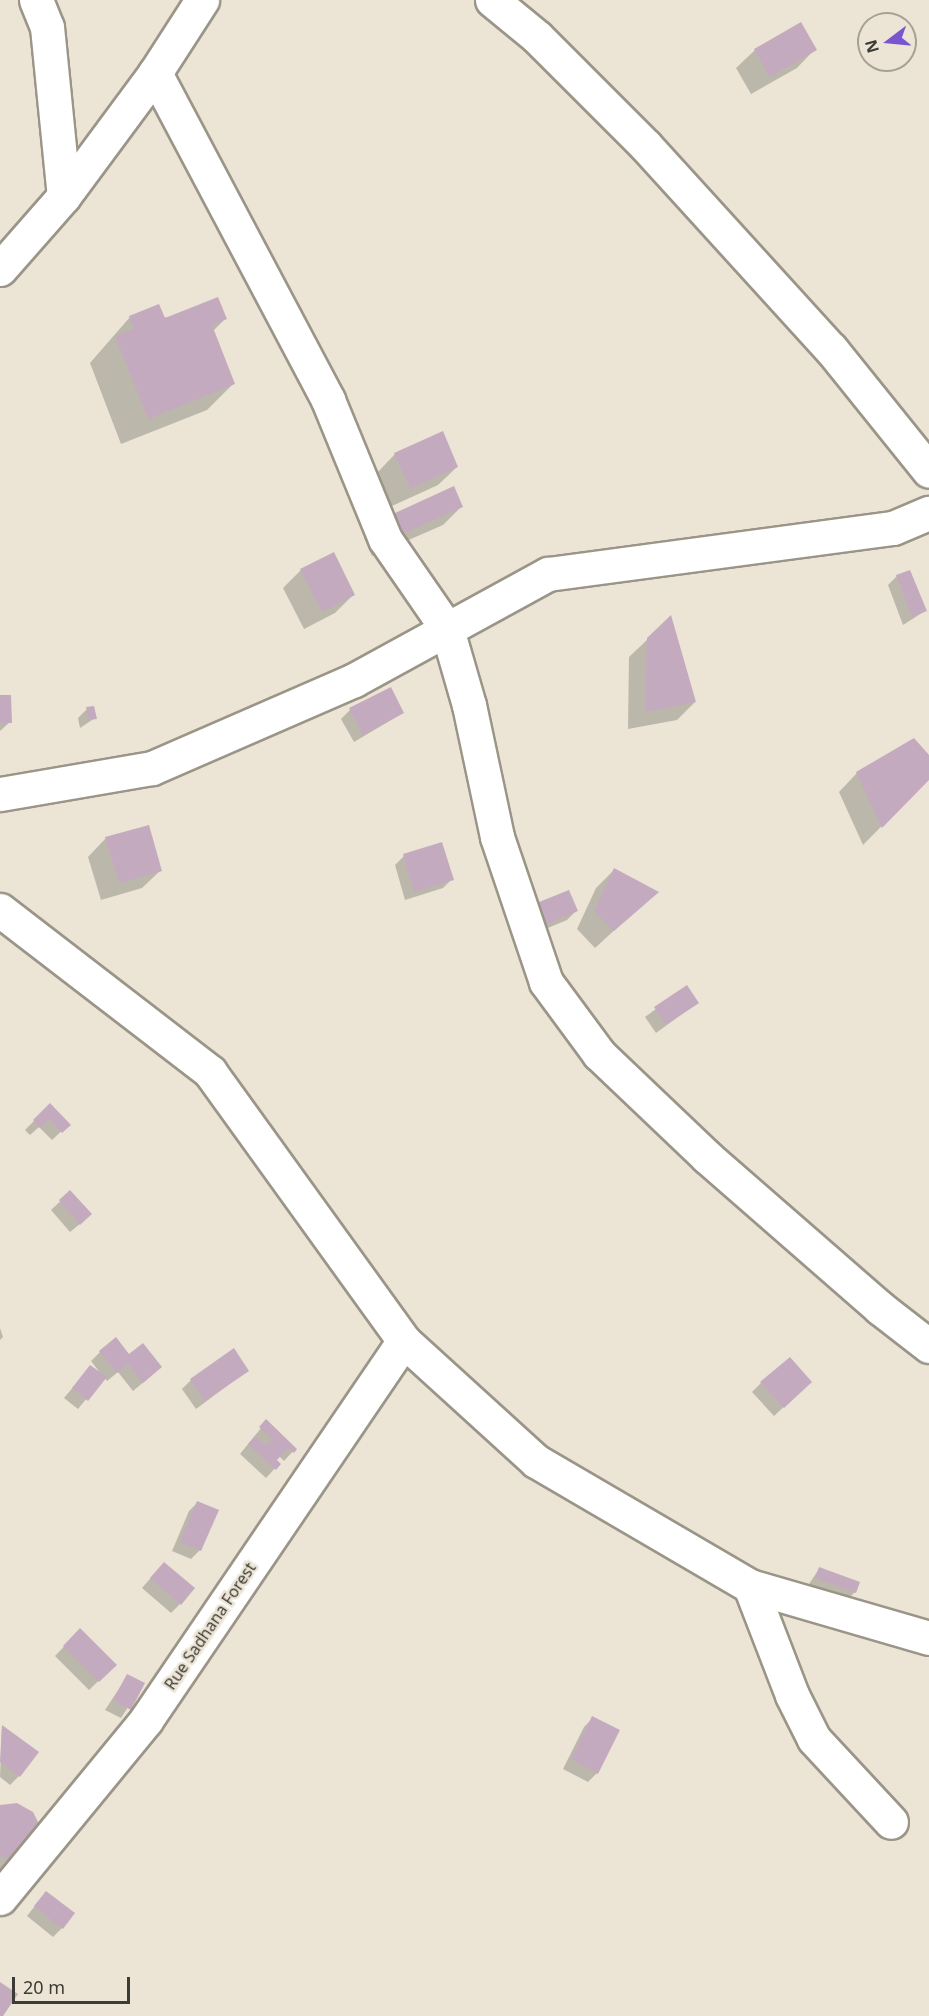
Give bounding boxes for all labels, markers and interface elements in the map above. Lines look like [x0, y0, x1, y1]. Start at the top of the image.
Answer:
north arrow [857, 12, 917, 72]
text: N [859, 37, 884, 56]
street label: Rue Sadhana Forest [160, 1559, 260, 1693]
scale bar [15, 1965, 134, 2003]
text: 20 m [23, 1975, 65, 1999]

